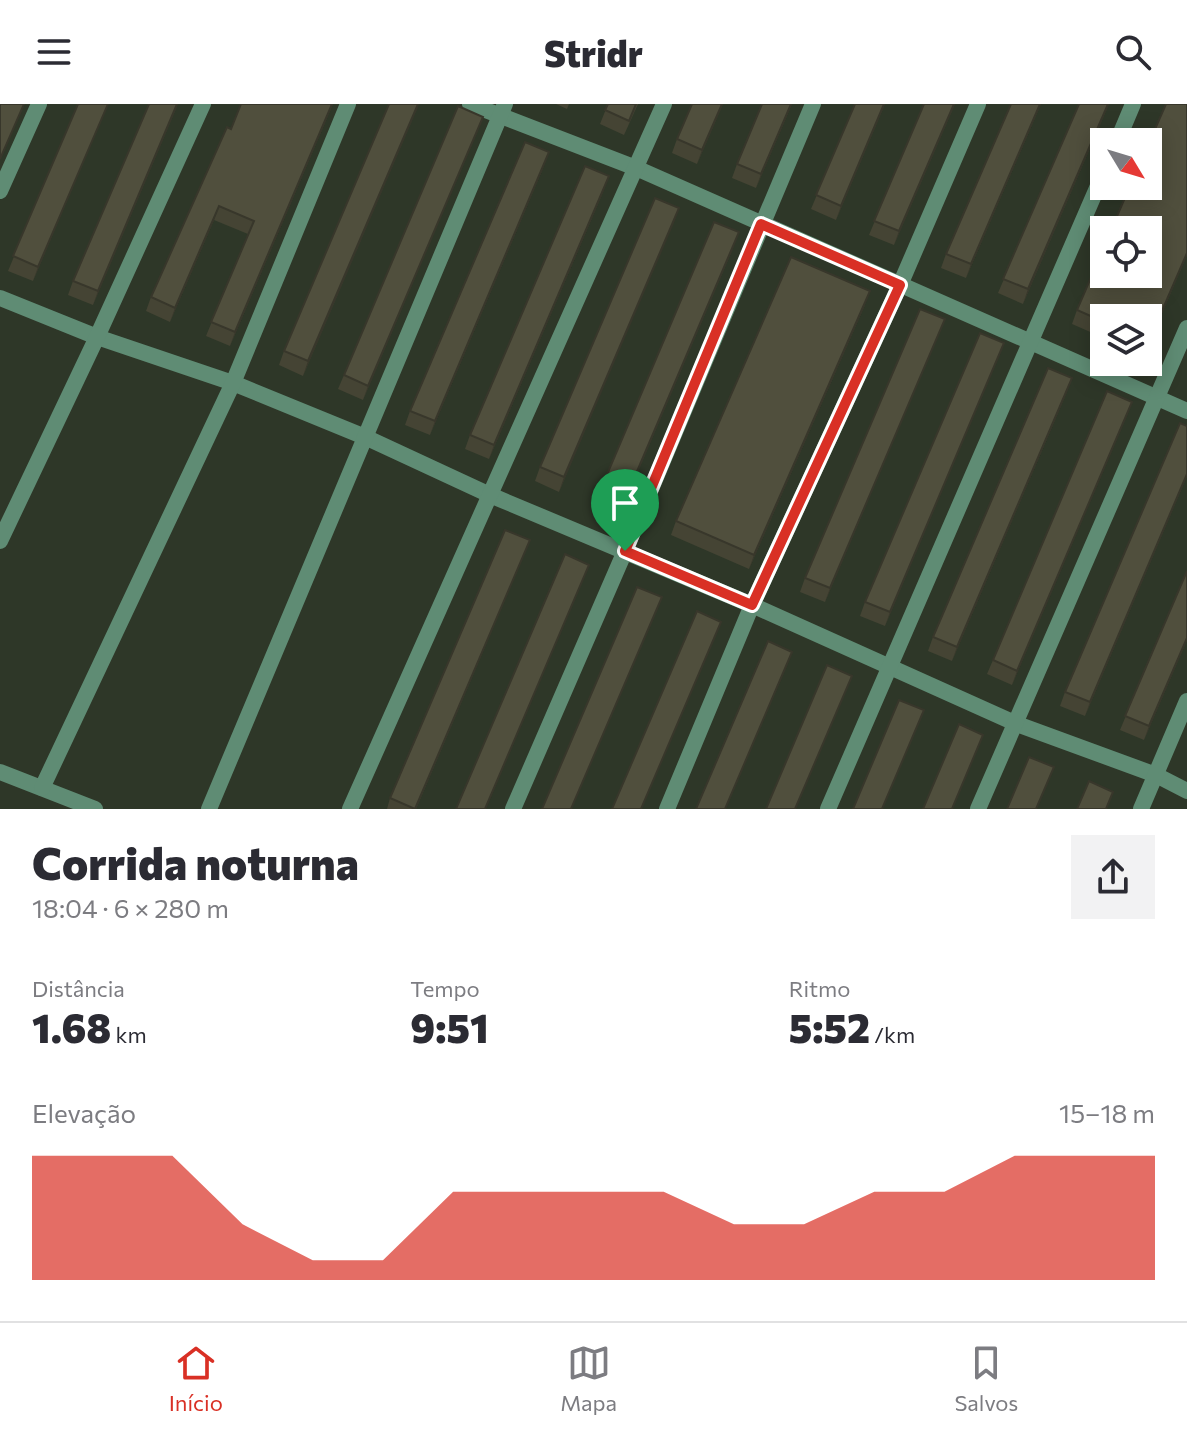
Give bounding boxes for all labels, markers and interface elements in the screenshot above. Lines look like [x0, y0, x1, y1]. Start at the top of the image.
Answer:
icon: menu [32, 30, 76, 74]
text: Stridr [544, 30, 643, 74]
icon: search [1111, 30, 1155, 74]
north arrow [1090, 128, 1162, 200]
map controls [1090, 128, 1162, 376]
button: locate [1090, 216, 1162, 288]
button: layers [1090, 304, 1162, 376]
pin [591, 469, 659, 551]
icon: arrive [603, 481, 647, 525]
text: Corrida noturna [32, 835, 359, 889]
button: share [1071, 835, 1155, 919]
text: 18:04 · 6 × 280 m [32, 892, 229, 923]
text: Distância [32, 975, 125, 1002]
text: Tempo [410, 975, 480, 1002]
text: Ritmo [789, 975, 850, 1002]
text: 1.68 [32, 1002, 111, 1051]
text: 9:51 [410, 1002, 489, 1051]
text: 5:52 [789, 1002, 870, 1051]
text: km [111, 1021, 147, 1048]
text: /km [870, 1021, 915, 1048]
text: Elevação [32, 1097, 136, 1128]
text: 15–18 m [1059, 1097, 1155, 1128]
tab: Início [169, 1341, 223, 1416]
tab: Mapa [560, 1341, 617, 1416]
tab: Salvos [954, 1341, 1018, 1416]

